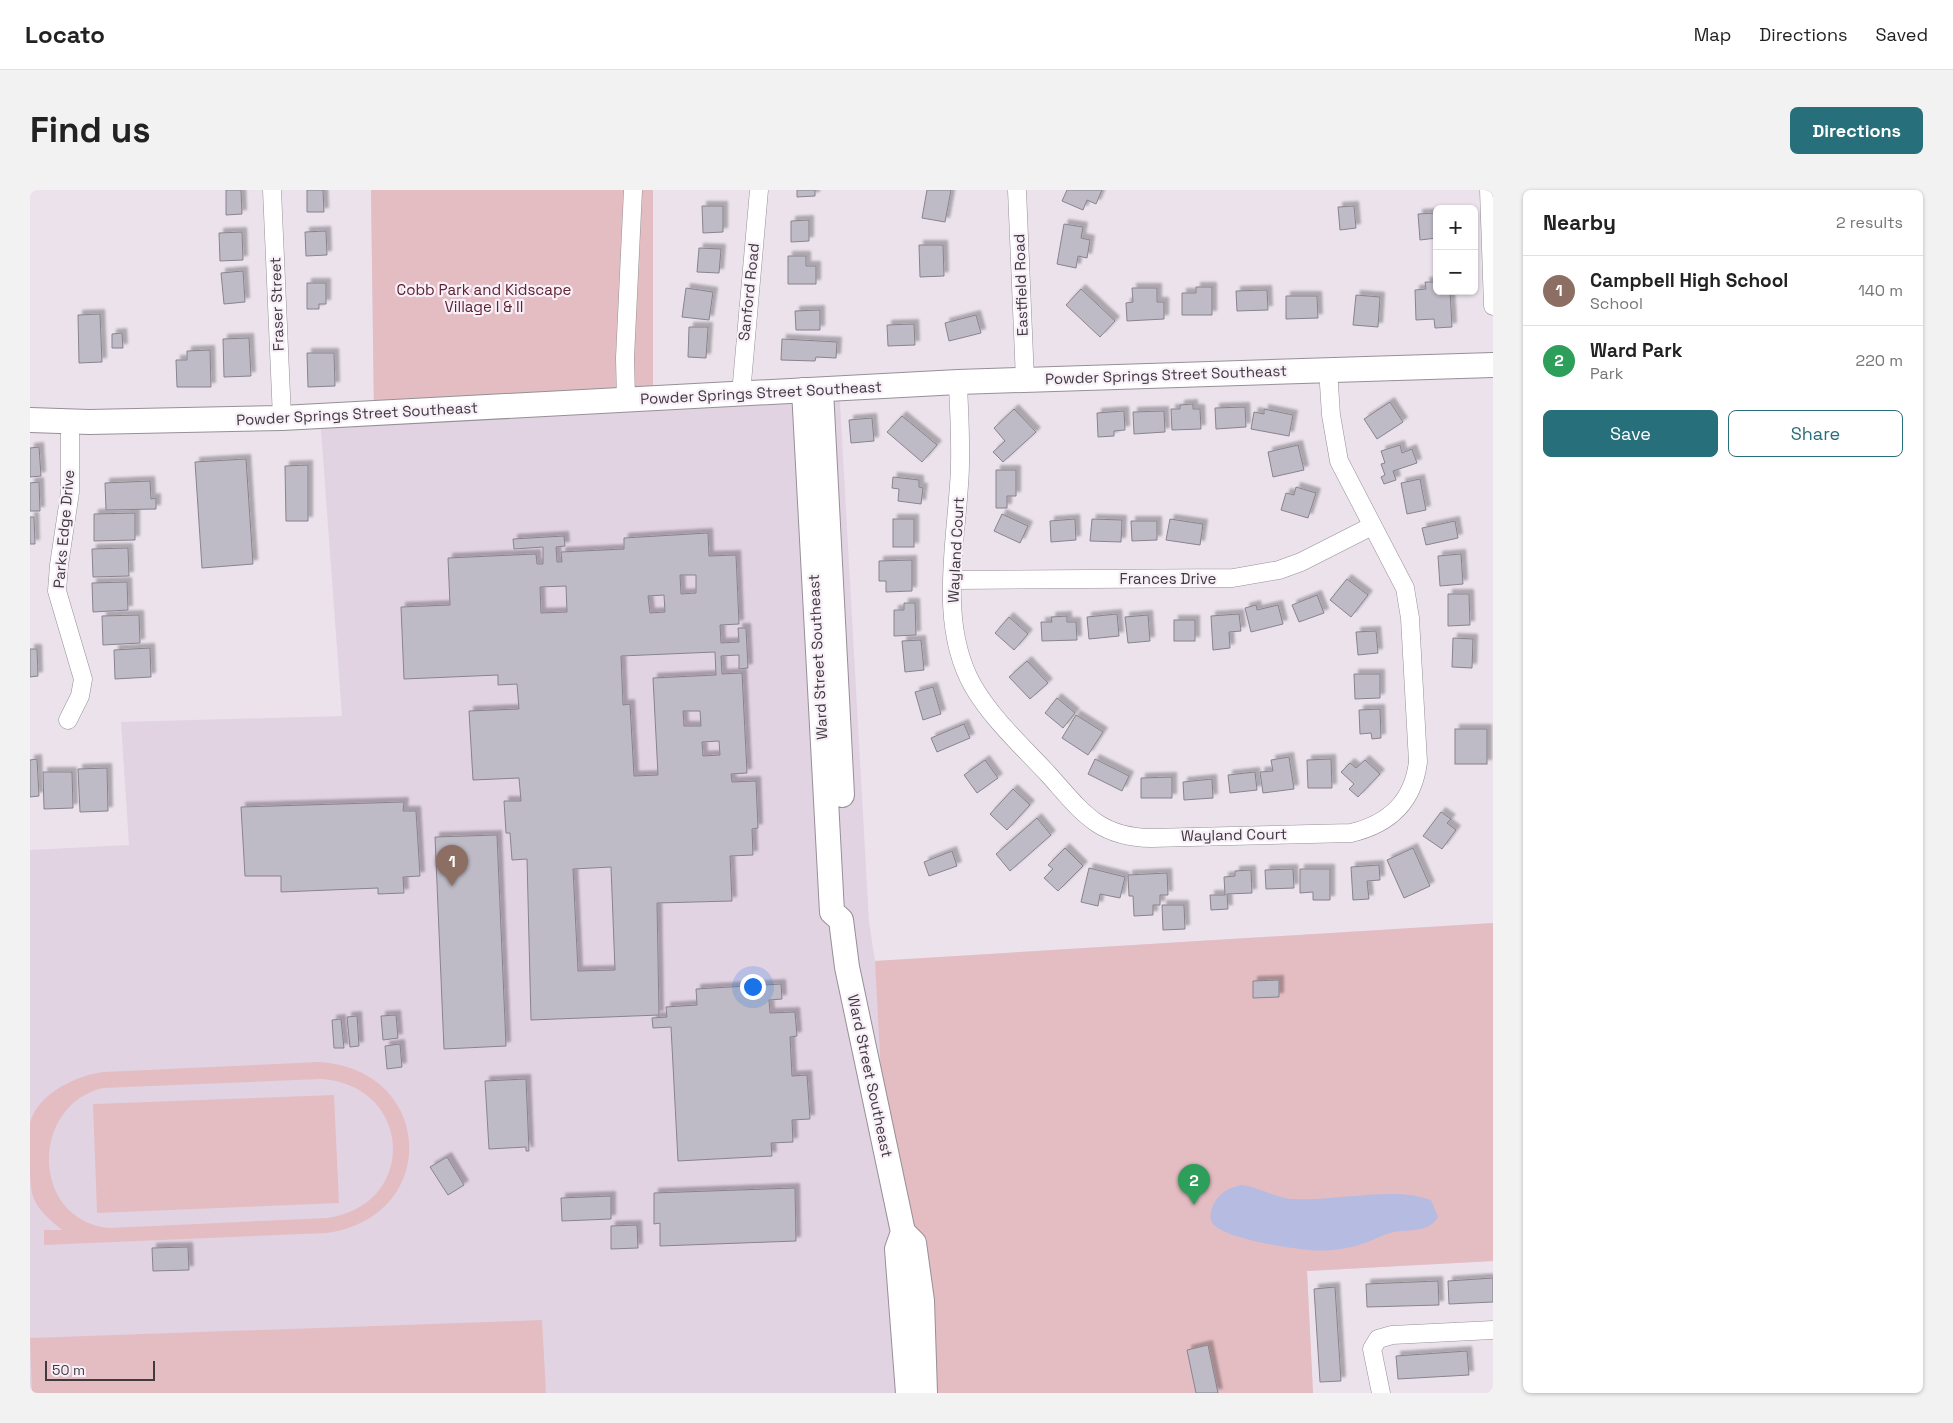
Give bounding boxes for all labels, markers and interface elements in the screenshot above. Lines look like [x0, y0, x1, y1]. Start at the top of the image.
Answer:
text: Locato [25, 19, 105, 50]
text: Map [1694, 23, 1731, 46]
text: Directions [1759, 23, 1848, 46]
text: Saved [1876, 23, 1928, 46]
button: Directions [1790, 107, 1923, 154]
text: Find us [30, 108, 151, 152]
map controls [1433, 205, 1478, 295]
button: + [1433, 205, 1478, 250]
text: Nearby [1543, 209, 1616, 236]
text: 2 results [1836, 212, 1903, 233]
street label: Eastfield Road [1009, 234, 1032, 337]
street label: Sanford Road [734, 242, 763, 342]
button: − [1433, 250, 1478, 295]
street label: Fraser Street [265, 257, 288, 351]
text: Campbell High School [1590, 268, 1788, 293]
park label: Cobb Park and Kidscape Village I & II [397, 280, 572, 316]
text: 1 [1555, 280, 1563, 301]
text: 140 m [1858, 280, 1903, 301]
text: School [1590, 293, 1643, 314]
text: Ward Park [1590, 338, 1683, 363]
text: 2 [1554, 350, 1564, 371]
text: 220 m [1856, 350, 1903, 371]
street label: Powder Springs Street Southeast [1045, 361, 1287, 388]
text: Park [1590, 363, 1623, 384]
street label: Powder Springs Street Southeast [640, 377, 882, 408]
street label: Powder Springs Street Southeast [236, 398, 478, 429]
button: Save [1543, 410, 1718, 457]
button: Share [1728, 410, 1903, 457]
street label: Parks Edge Drive [49, 469, 78, 589]
street label: Wayland Court [943, 496, 968, 604]
street label: Frances Drive [1120, 569, 1217, 588]
street label: Ward Street Southeast [804, 574, 831, 740]
street label: Wayland Court [1181, 824, 1287, 845]
pin: 1 [436, 845, 468, 886]
your location [740, 974, 766, 1000]
street label: Ward Street Southeast [844, 993, 897, 1159]
pin: 2 [1178, 1164, 1210, 1205]
scale bar [45, 1358, 155, 1381]
text: 50 m [52, 1361, 85, 1379]

